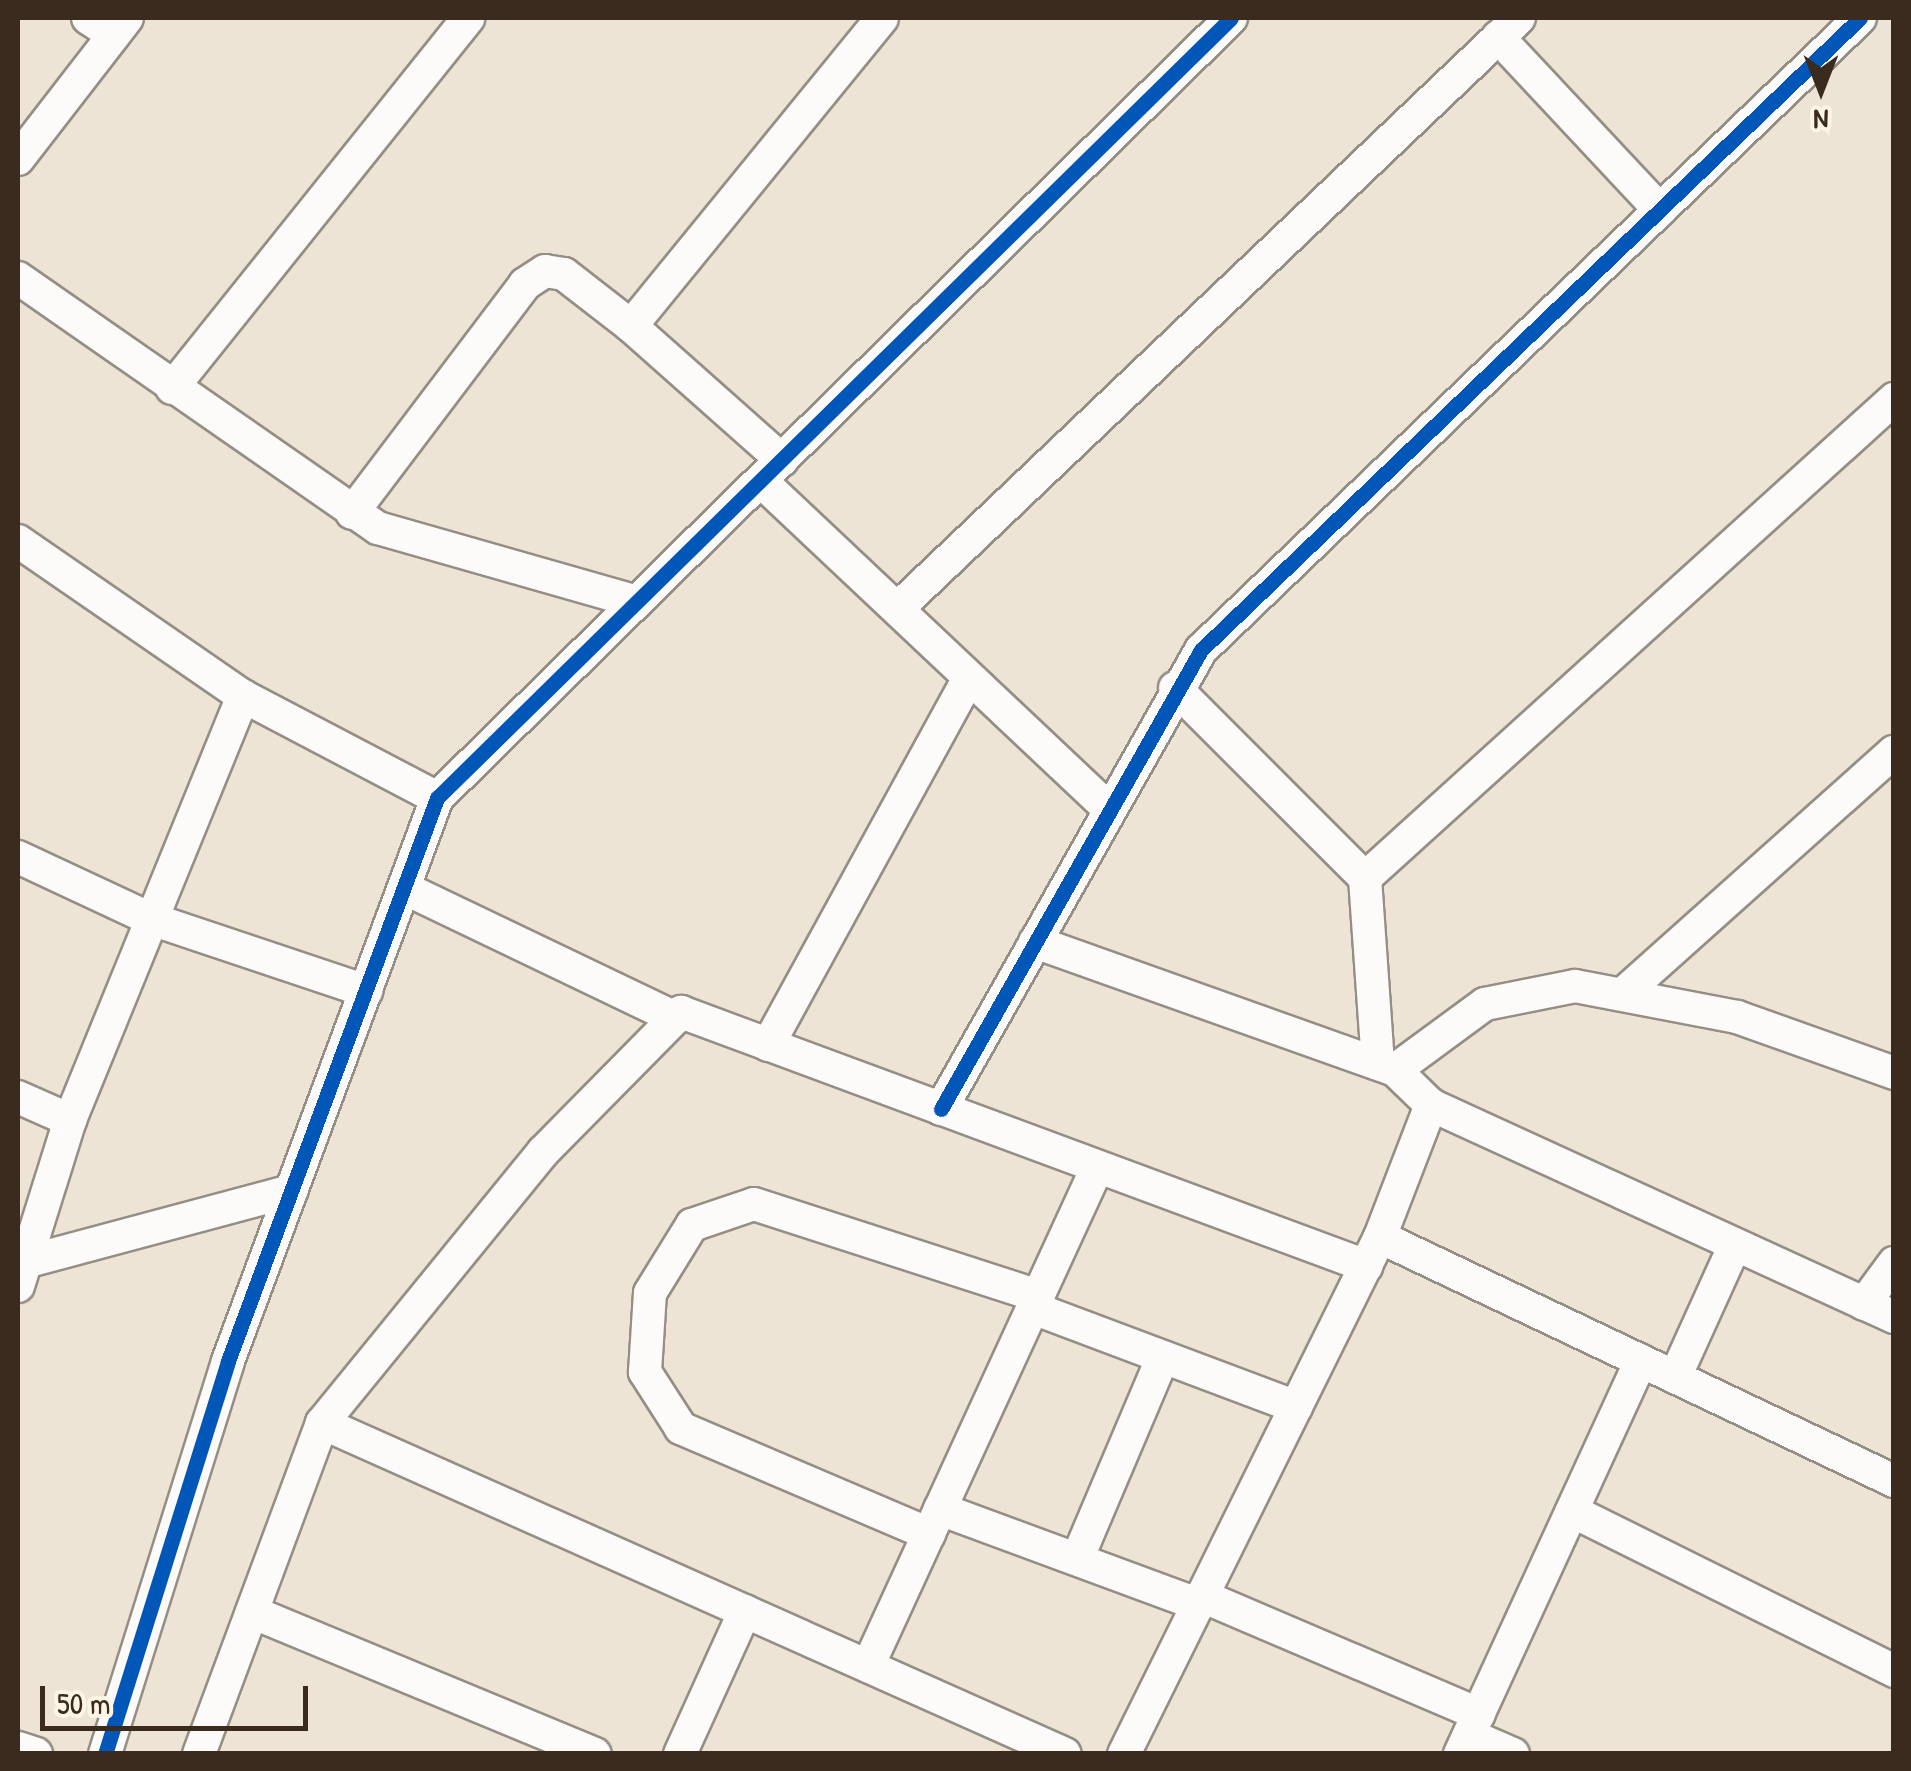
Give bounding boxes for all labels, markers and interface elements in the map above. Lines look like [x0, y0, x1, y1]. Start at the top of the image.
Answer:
north arrow [1771, 40, 1871, 140]
text: N [1814, 101, 1828, 139]
scale bar [45, 1666, 312, 1728]
text: 50 m [57, 1683, 110, 1723]

